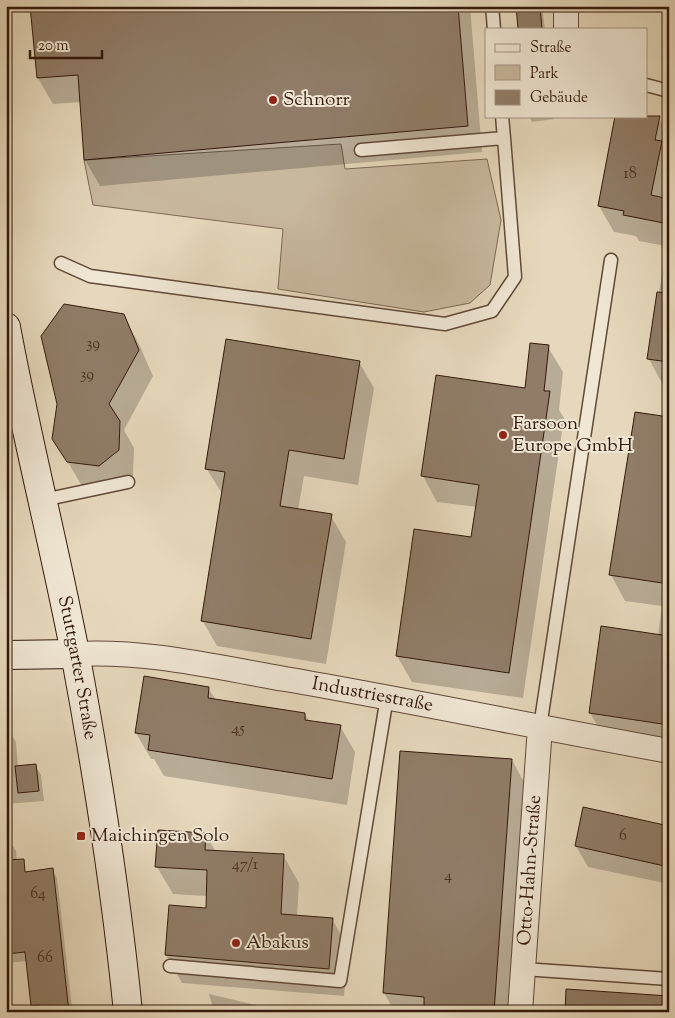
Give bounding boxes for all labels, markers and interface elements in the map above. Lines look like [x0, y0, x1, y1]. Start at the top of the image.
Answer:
scale bar [30, 28, 102, 60]
legend [485, 28, 648, 118]
text: 20 m [38, 36, 69, 57]
text: Straße [530, 38, 572, 59]
text: Park [530, 64, 559, 85]
place label: Schnorr [283, 87, 350, 114]
text: Gebäude [530, 88, 588, 109]
marker: Schnorr [267, 94, 279, 106]
house number: 18 [623, 163, 637, 186]
house number: 39 [86, 333, 100, 356]
house number: 39 [80, 364, 94, 387]
place label: Farsoon Europe GmbH [513, 411, 633, 460]
marker: Farsoon Europe GmbH [497, 429, 509, 441]
street label: Stuttgarter Straße [50, 593, 104, 742]
street label: Industriestraße [310, 670, 436, 719]
house number: 45 [231, 718, 245, 741]
street label: Otto-Hahn-Straße [511, 794, 549, 947]
place label: Maichingen Solo [91, 823, 229, 850]
house number: 6 [619, 825, 627, 848]
marker: Maichingen Solo [75, 830, 87, 842]
house number: 47/1 [232, 854, 259, 877]
house number: 4 [444, 865, 452, 888]
house number: 64 [30, 883, 46, 906]
place label: Abakus [246, 930, 309, 957]
marker: Abakus [230, 937, 242, 949]
house number: 66 [37, 947, 53, 970]

